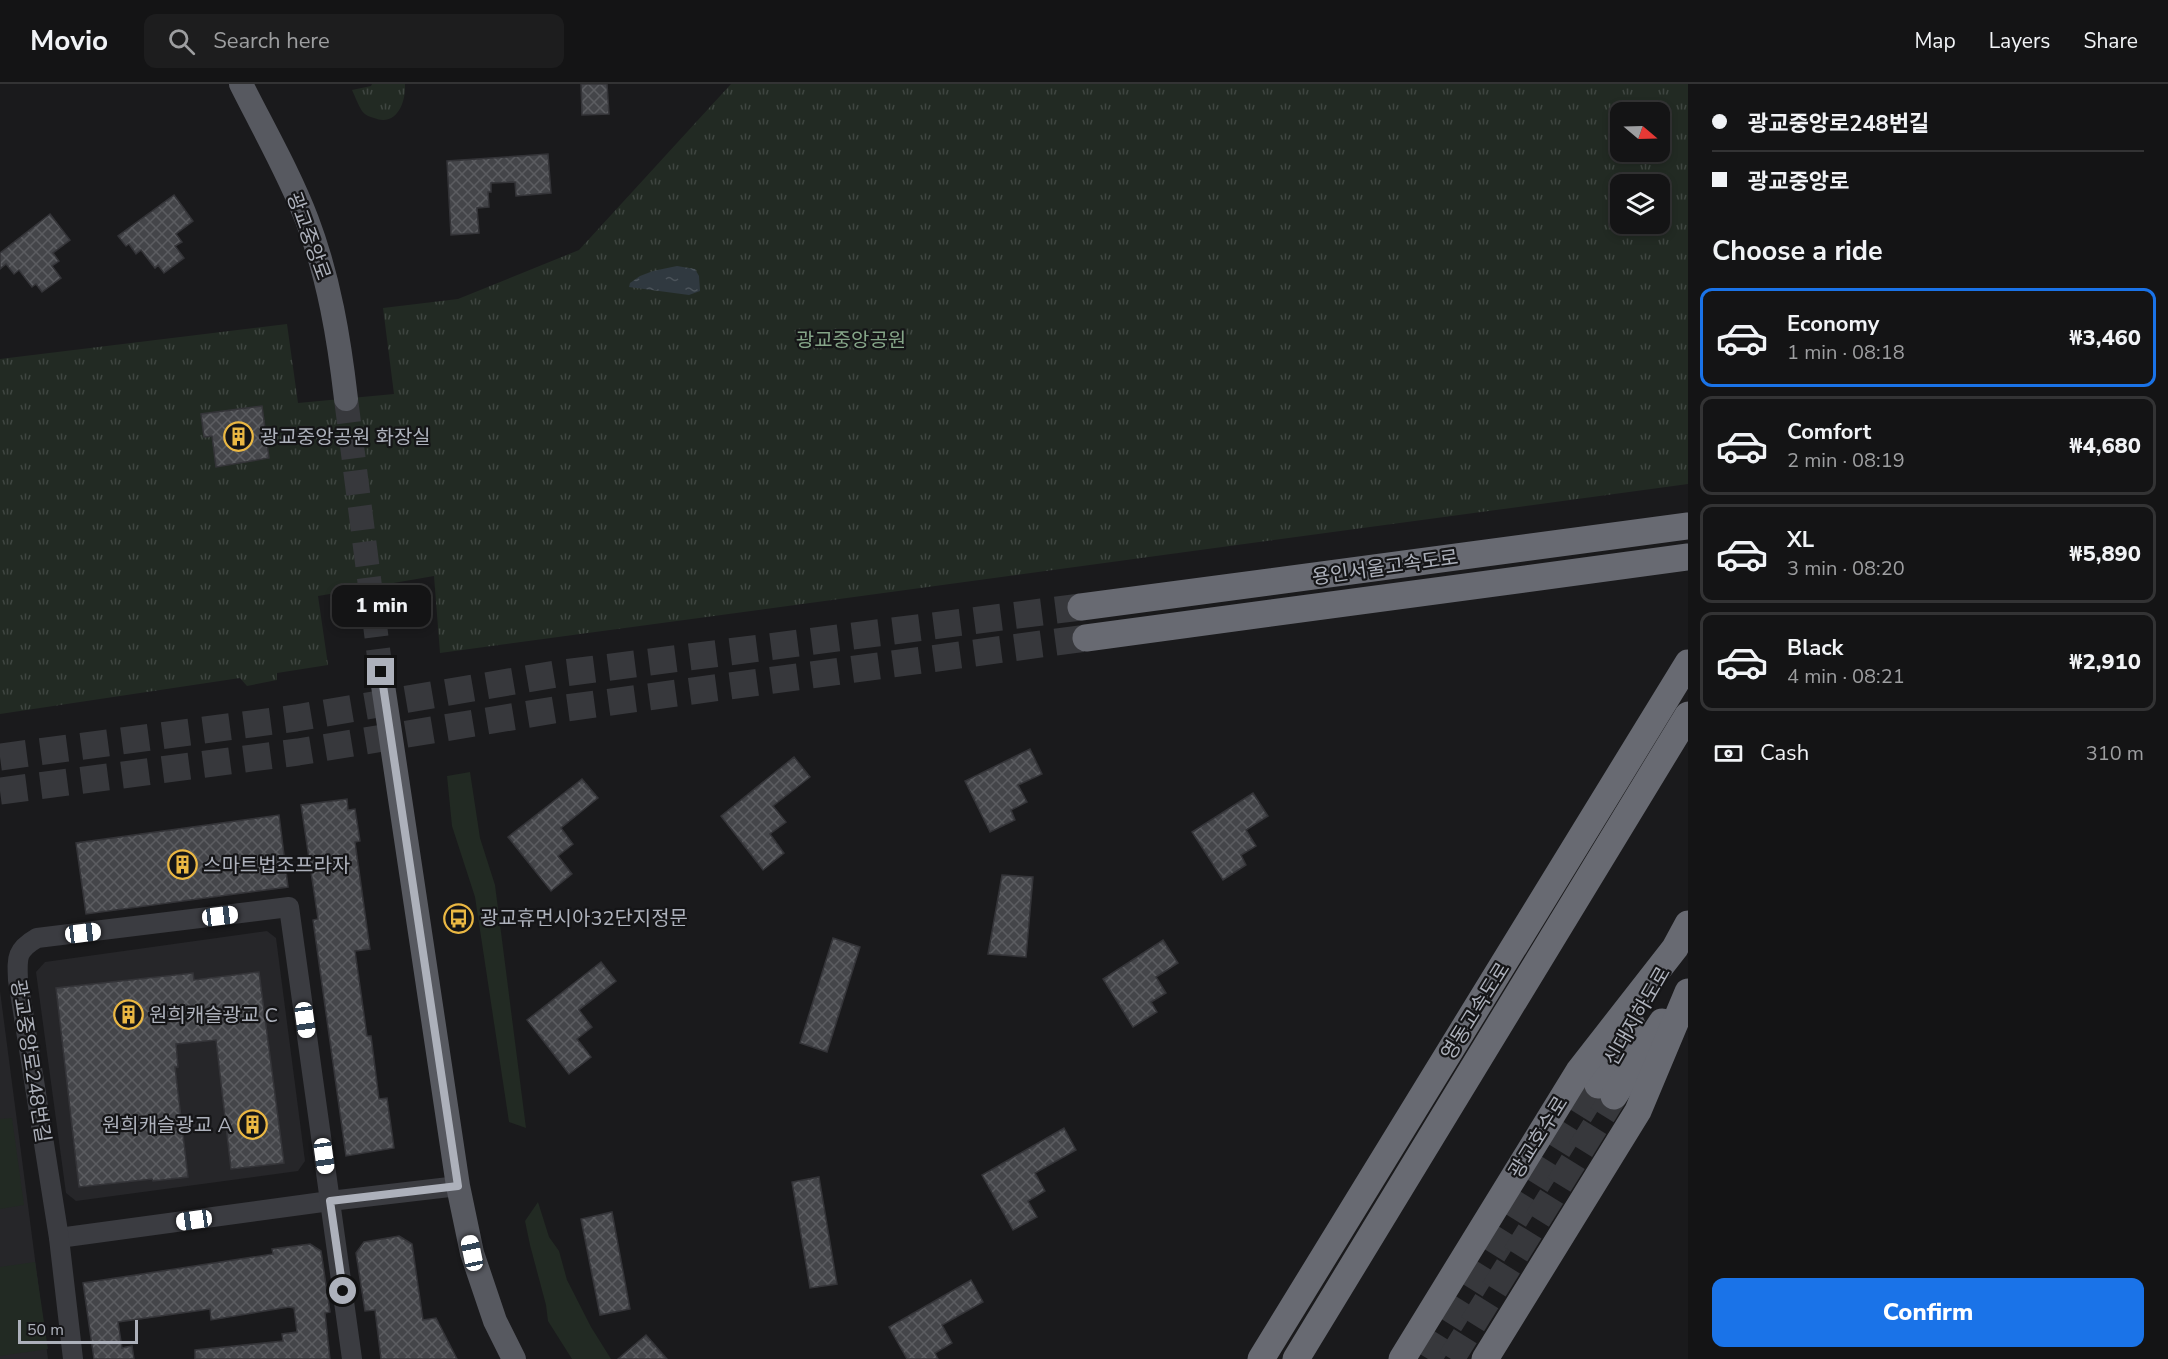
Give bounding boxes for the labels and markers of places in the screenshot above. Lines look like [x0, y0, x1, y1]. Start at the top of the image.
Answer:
building icon: 광교중앙공원 화장실 [223, 421, 255, 453]
place label: 광교중앙공원 화장실 [260, 424, 431, 451]
building icon: 스마트법조프라자 [166, 849, 198, 881]
place label: 스마트법조프라자 [203, 852, 350, 879]
bus stop icon: 광교휴먼시아32단지정문 [443, 902, 475, 934]
place label: 광교휴먼시아32단지정문 [480, 905, 688, 932]
building icon: 원희캐슬광교 C [112, 999, 144, 1031]
place label: 원희캐슬광교 C [149, 1002, 278, 1029]
building icon: 원희캐슬광교 A [237, 1109, 269, 1141]
place label: 원희캐슬광교 A [102, 1112, 232, 1139]

